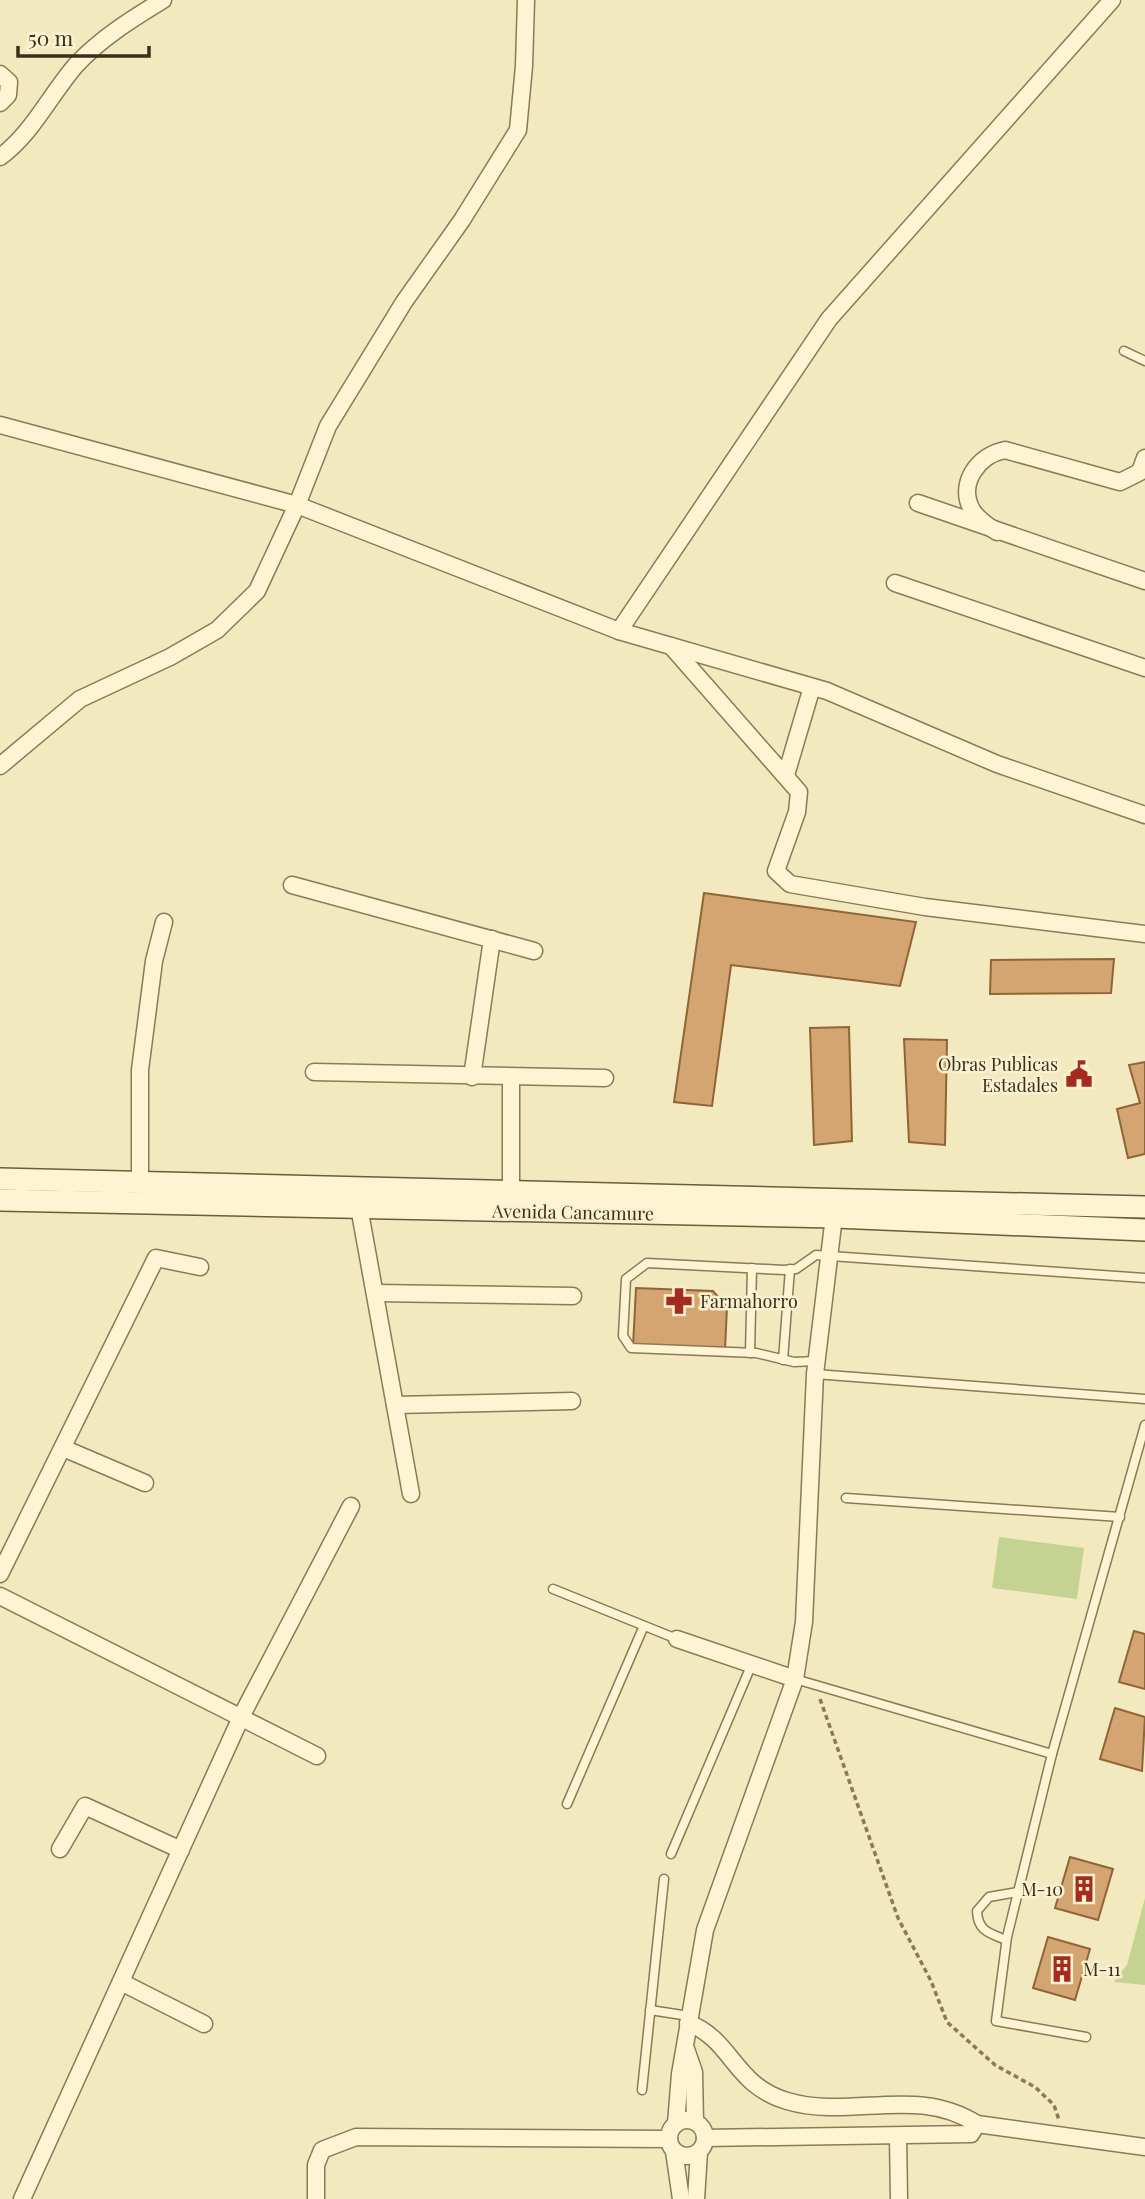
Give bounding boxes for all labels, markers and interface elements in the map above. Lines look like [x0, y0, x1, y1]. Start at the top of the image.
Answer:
scale bar [18, 14, 149, 58]
text: 50 m [28, 23, 74, 51]
place label: Obras Publicas Estadales [938, 1052, 1058, 1097]
public building icon: Obras Publicas Estadales [1064, 1059, 1094, 1089]
street label: Avenida Cancamure [491, 1199, 654, 1225]
pharmacy icon: Farmahorro [664, 1286, 694, 1316]
place label: Farmahorro [700, 1289, 798, 1313]
building icon: M-10 [1069, 1874, 1099, 1904]
place label: M-10 [1021, 1877, 1063, 1901]
building icon: M-11 [1047, 1954, 1077, 1984]
place label: M-11 [1083, 1957, 1121, 1981]

